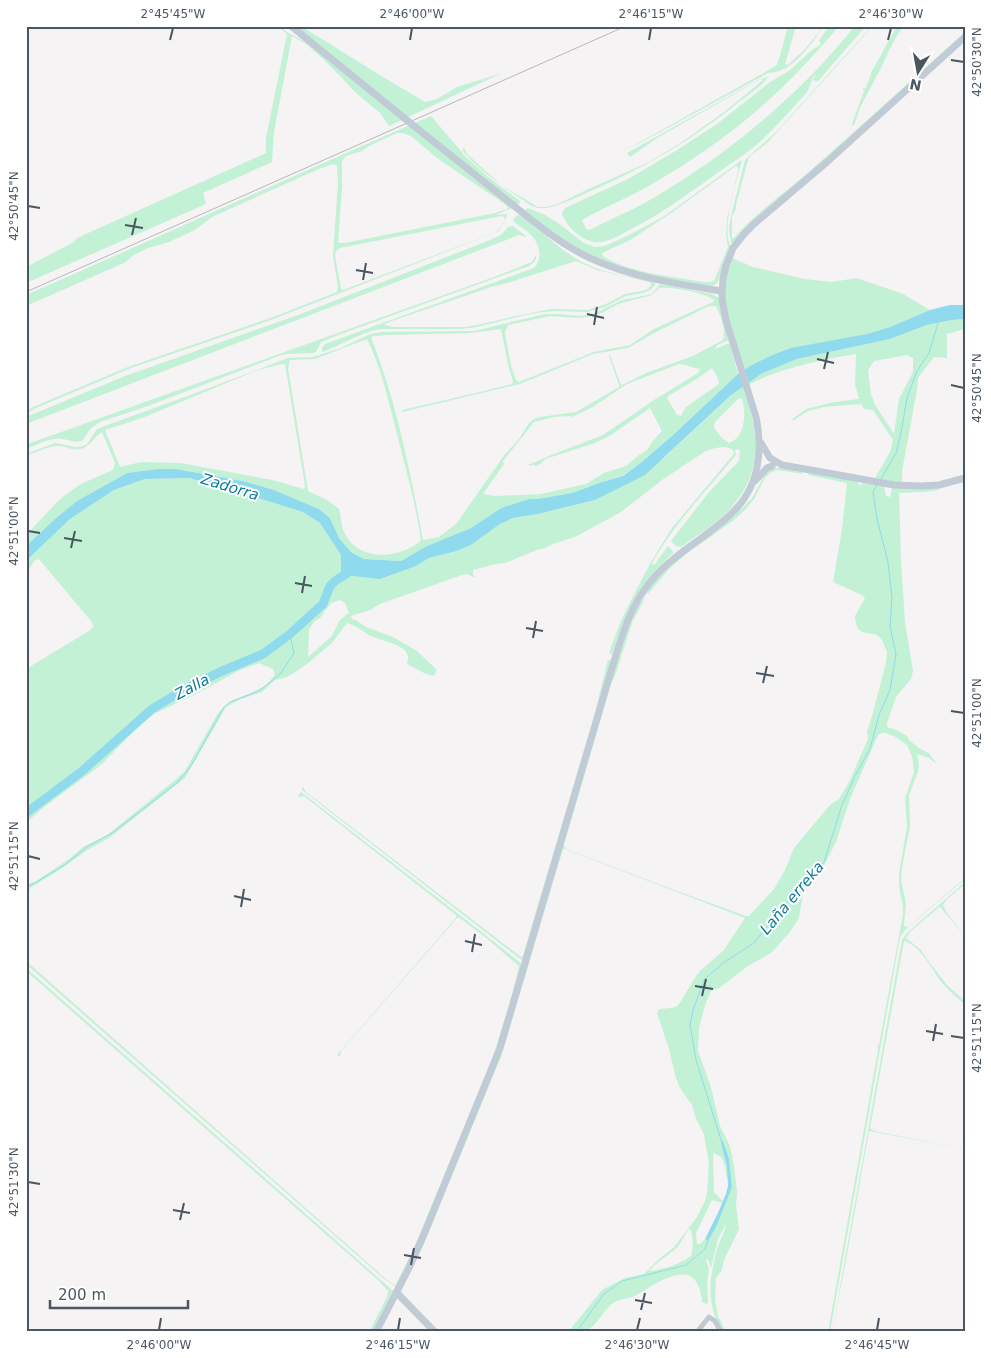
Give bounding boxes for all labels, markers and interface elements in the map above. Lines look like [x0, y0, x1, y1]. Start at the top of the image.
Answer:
text: 2°45'45"W [141, 7, 206, 21]
text: 2°46'00"W [380, 7, 445, 21]
text: 2°46'15"W [619, 7, 684, 21]
text: 2°46'30"W [859, 7, 924, 21]
text: 42°50'30"N [970, 27, 984, 97]
north arrow [894, 48, 944, 98]
text: N [908, 76, 923, 94]
text: 42°50'45"N [7, 171, 21, 241]
text: 42°50'45"N [970, 353, 984, 423]
water label: Zadorra [198, 469, 261, 504]
text: 42°51'00"N [7, 496, 21, 566]
water label: Zalla [171, 670, 213, 704]
text: 42°51'00"N [970, 678, 984, 748]
text: 42°51'15"N [7, 821, 21, 891]
water label: Laña erreka [756, 858, 828, 938]
text: 42°51'15"N [970, 1003, 984, 1073]
text: 42°51'30"N [7, 1147, 21, 1217]
scale bar [50, 1278, 188, 1310]
text: 200 m [58, 1286, 106, 1304]
text: 2°46'00"W [127, 1338, 192, 1352]
text: 2°46'15"W [366, 1338, 431, 1352]
text: 2°46'30"W [605, 1338, 670, 1352]
text: 2°46'45"W [845, 1338, 910, 1352]

